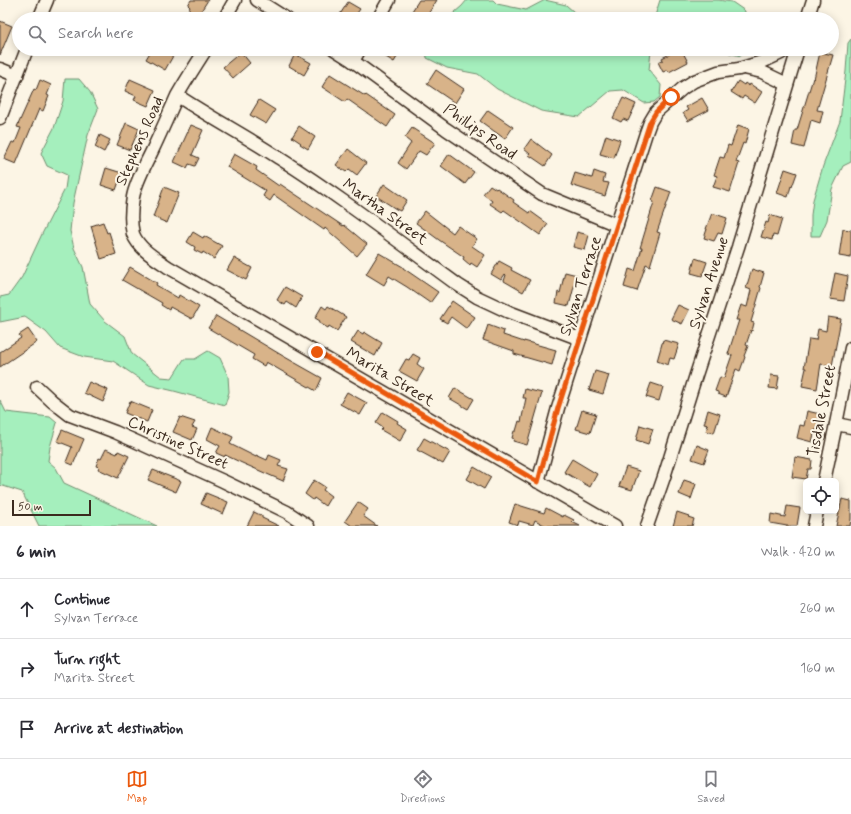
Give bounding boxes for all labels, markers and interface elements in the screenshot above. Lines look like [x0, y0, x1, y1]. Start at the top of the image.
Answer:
search box [12, 12, 839, 56]
icon: search [26, 23, 48, 45]
text: Search here [58, 24, 134, 44]
route start [662, 88, 680, 106]
street label: Stephens Road [111, 93, 169, 189]
street label: Phillips Road [439, 99, 521, 165]
street label: Martha Street [338, 174, 432, 250]
street label: Sylvan Terrace [555, 233, 607, 339]
street label: Sylvan Avenue [684, 234, 734, 332]
street label: Marita Street [342, 342, 439, 412]
route end [308, 343, 326, 361]
street label: Tisdale Street [803, 363, 841, 459]
street label: Christine Street [124, 411, 232, 475]
map controls [803, 478, 839, 514]
button: locate [803, 478, 839, 514]
scale bar [12, 498, 91, 517]
text: 50 m [18, 500, 43, 514]
text: 6 min [16, 541, 56, 563]
text: Walk · 420 m [761, 544, 835, 561]
text: Continue [54, 590, 110, 610]
icon: ahead [16, 598, 38, 620]
text: 260 m [800, 600, 835, 617]
text: Sylvan Terrace [54, 610, 138, 627]
text: Turn right [54, 650, 121, 670]
icon: right [16, 658, 38, 680]
text: 160 m [800, 660, 835, 677]
text: Marita Street [54, 670, 135, 687]
icon: arrive [16, 718, 38, 740]
text: Arrive at destination [54, 719, 183, 739]
tab: Map [126, 768, 148, 806]
tab: Directions [400, 768, 445, 806]
tab: Saved [697, 768, 725, 806]

